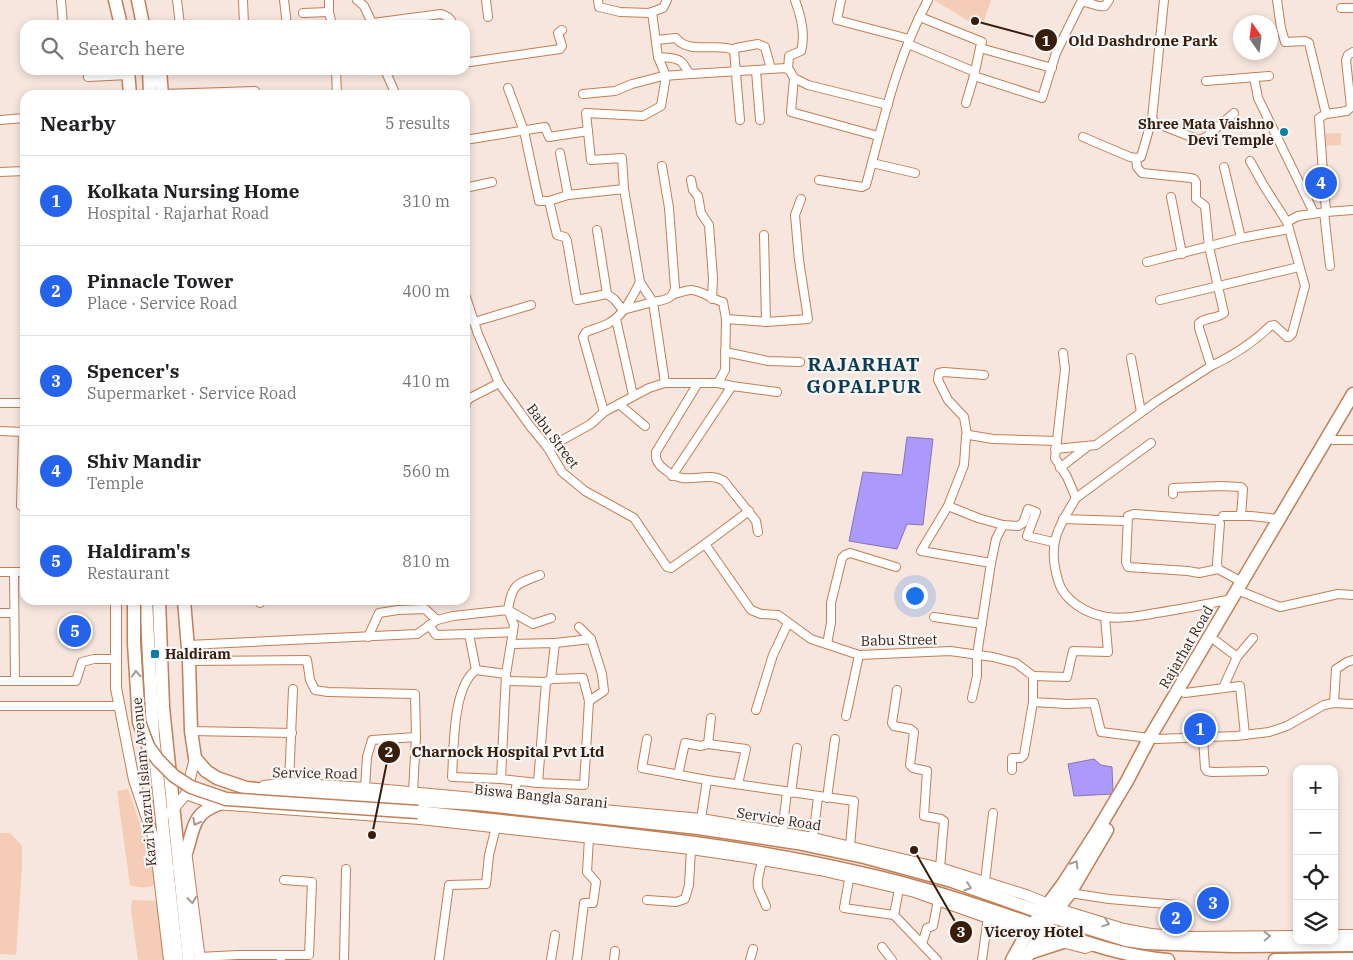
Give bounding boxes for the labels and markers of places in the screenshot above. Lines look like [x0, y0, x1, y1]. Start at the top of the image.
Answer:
callout: Old Dashdrone Park [1033, 25, 1228, 55]
place label: Shree Mata Vaishno Devi Temple [1138, 115, 1274, 149]
marker: Shree Mata Vaishno Devi Temple [1278, 126, 1290, 138]
pin: 4 [1305, 164, 1337, 202]
pin: 5 [59, 612, 91, 650]
place label: Haldiram [165, 645, 231, 663]
marker: Haldiram [149, 648, 161, 660]
pin: 1 [1184, 710, 1216, 748]
callout: Charnock Hospital Pvt Ltd [376, 737, 614, 767]
pin: 3 [1197, 884, 1229, 922]
pin: 2 [1160, 899, 1192, 937]
callout: Viceroy Hotel [949, 917, 1093, 947]

